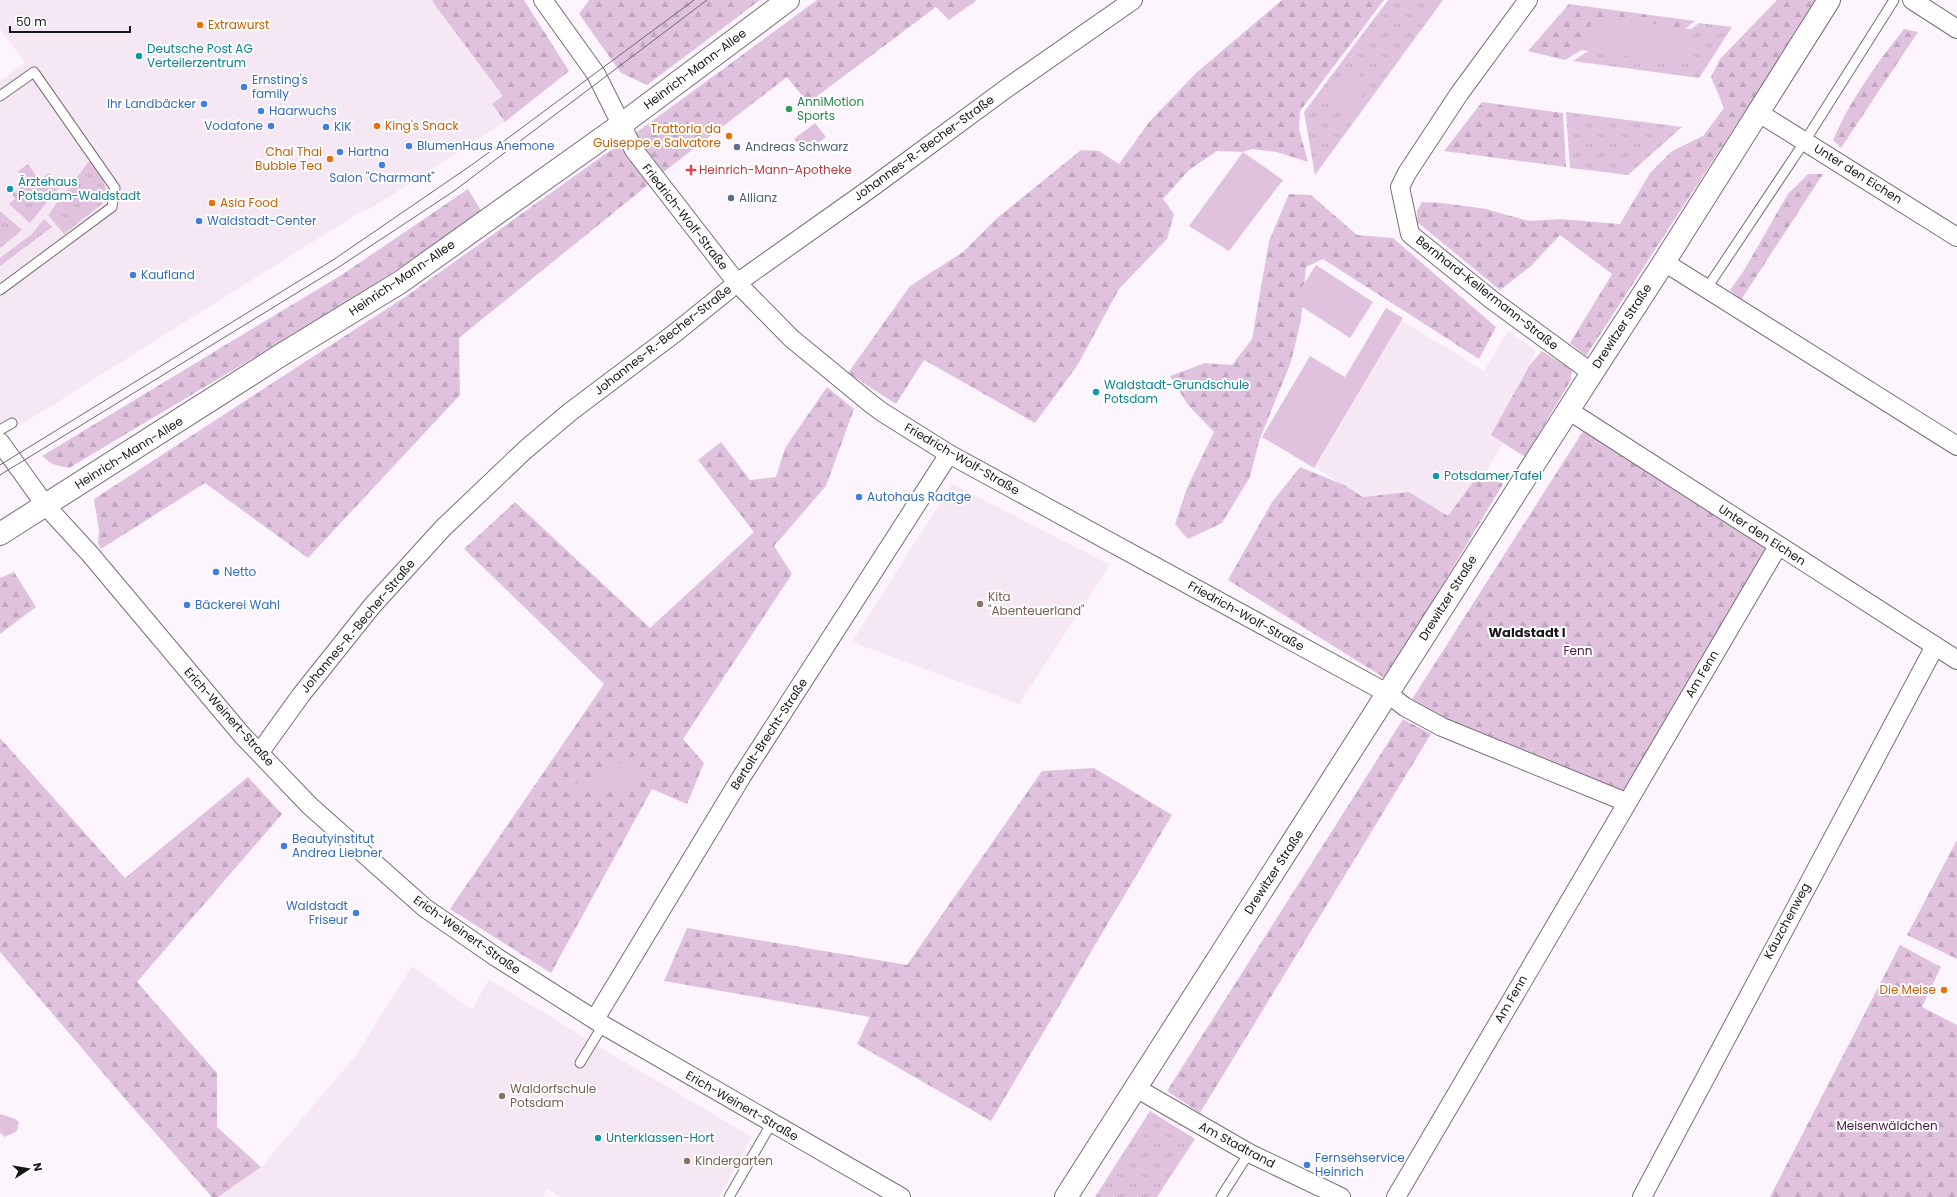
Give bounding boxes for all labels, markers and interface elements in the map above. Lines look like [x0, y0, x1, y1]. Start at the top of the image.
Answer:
scale bar [10, 8, 130, 34]
text: 50 m [16, 13, 47, 30]
place label: Extrawurst [208, 16, 270, 33]
marker: Extrawurst [195, 20, 205, 30]
street label: Heinrich-Mann-Allee [640, 24, 750, 113]
place label: Deutsche Post AG Verteilerzentrum [147, 40, 253, 71]
marker: Deutsche Post AG Verteilerzentrum [134, 51, 144, 61]
place label: Ernsting's family [252, 71, 308, 102]
marker: Ernsting's family [239, 82, 249, 92]
street label: Johannes-R.-Becher-Straße [850, 91, 997, 204]
place label: AnniMotion Sports [797, 93, 864, 124]
place label: Ihr Landbäcker [107, 95, 197, 112]
marker: Ihr Landbäcker [199, 99, 209, 109]
place label: Haarwuchs [269, 102, 337, 119]
marker: AnniMotion Sports [784, 104, 794, 114]
marker: Haarwuchs [256, 106, 266, 116]
place label: Vodafone [204, 117, 263, 134]
place label: King's Snack [385, 117, 459, 134]
place label: KiK [334, 118, 351, 135]
place label: Trattoria da Guiseppe e Salvatore [593, 120, 721, 151]
marker: Vodafone [266, 121, 276, 131]
marker: King's Snack [372, 121, 382, 131]
marker: KiK [321, 122, 331, 132]
marker: Trattoria da Guiseppe e Salvatore [724, 131, 734, 141]
place label: BlumenHaus Anemone [417, 137, 554, 154]
place label: Andreas Schwarz [745, 138, 848, 155]
street label: Unter den Eichen [1811, 140, 1906, 208]
marker: BlumenHaus Anemone [404, 141, 414, 151]
marker: Andreas Schwarz [732, 142, 742, 152]
place label: Chai Thai Bubble Tea [255, 143, 322, 174]
place label: Hartna [348, 143, 389, 160]
marker: Hartna [335, 147, 345, 157]
marker: Chai Thai Bubble Tea [325, 154, 335, 164]
marker: Salon "Charmant" [377, 160, 387, 170]
street label: Friedrich-Wolf-Straße [639, 160, 732, 273]
place label: Heinrich-Mann-Apotheke [699, 161, 852, 178]
marker: Heinrich-Mann-Apotheke [686, 165, 696, 175]
place label: Salon "Charmant" [329, 169, 435, 186]
place label: Ärztehaus Potsdam-Waldstadt [18, 173, 141, 204]
marker: Ärztehaus Potsdam-Waldstadt [5, 184, 15, 194]
place label: Allianz [739, 189, 777, 206]
marker: Allianz [726, 193, 736, 203]
place label: Asia Food [220, 194, 278, 211]
marker: Asia Food [207, 198, 217, 208]
place label: Waldstadt-Center [207, 212, 317, 229]
marker: Waldstadt-Center [194, 216, 204, 226]
street label: Bernhard-Kellermann-Straße [1413, 232, 1562, 354]
street label: Heinrich-Mann-Allee [345, 236, 458, 319]
place label: Kaufland [141, 266, 195, 283]
marker: Kaufland [128, 270, 138, 280]
street label: Drewitzer Straße [1588, 280, 1655, 371]
street label: Johannes-R.-Becher-Straße [591, 281, 735, 399]
place label: Waldstadt-Grundschule Potsdam [1104, 376, 1249, 407]
marker: Waldstadt-Grundschule Potsdam [1091, 387, 1101, 397]
street label: Heinrich-Mann-Allee [71, 412, 186, 493]
street label: Friedrich-Wolf-Straße [901, 419, 1023, 499]
place label: Potsdamer Tafel [1444, 467, 1542, 484]
marker: Potsdamer Tafel [1431, 471, 1441, 481]
place label: Autohaus Radtge [867, 488, 971, 505]
marker: Autohaus Radtge [854, 492, 864, 502]
street label: Unter den Eichen [1715, 500, 1809, 569]
street label: Drewitzer Straße [1414, 552, 1481, 644]
street label: Johannes-R.-Becher-Straße [297, 555, 419, 696]
place label: Netto [224, 563, 257, 580]
marker: Netto [211, 567, 221, 577]
street label: Friedrich-Wolf-Straße [1185, 576, 1307, 655]
place label: Kita "Abenteuerland" [988, 588, 1085, 619]
place label: Bäckerei Wahl [195, 596, 280, 613]
marker: Kita "Abenteuerland" [975, 599, 985, 609]
marker: Bäckerei Wahl [182, 600, 192, 610]
district label: Waldstadt I [1488, 623, 1566, 642]
park label: Fenn [1564, 642, 1592, 659]
street label: Am Fenn [1681, 647, 1722, 701]
street label: Erich-Weinert-Straße [180, 664, 278, 770]
street label: Bertolt-Brecht-Straße [726, 675, 811, 793]
street label: Drewitzer Straße [1240, 826, 1307, 917]
place label: Beautyinstitut Andrea Liebner [292, 830, 383, 861]
marker: Beautyinstitut Andrea Liebner [279, 841, 289, 851]
street label: Käuzchenweg [1759, 880, 1814, 962]
street label: Erich-Weinert-Straße [410, 891, 524, 978]
place label: Waldstadt Friseur [286, 897, 349, 928]
marker: Waldstadt Friseur [351, 908, 361, 918]
street label: Am Fenn [1490, 972, 1531, 1026]
place label: Die Meise [1879, 981, 1936, 998]
marker: Die Meise [1939, 985, 1949, 995]
street label: Erich-Weinert-Straße [683, 1066, 802, 1145]
place label: Waldorfschule Potsdam [510, 1080, 596, 1111]
marker: Waldorfschule Potsdam [497, 1091, 507, 1101]
street label: Am Stadtrand [1196, 1117, 1278, 1172]
park label: Meisenwäldchen [1836, 1117, 1938, 1134]
place label: Unterklassen-Hort [606, 1129, 714, 1146]
marker: Unterklassen-Hort [593, 1133, 603, 1143]
north arrow [8, 1149, 48, 1189]
place label: Fernsehservice Heinrich [1315, 1149, 1405, 1180]
place label: Kindergarten [695, 1152, 773, 1169]
marker: Kindergarten [682, 1156, 692, 1166]
marker: Fernsehservice Heinrich [1302, 1160, 1312, 1170]
text: N [29, 1161, 46, 1173]

